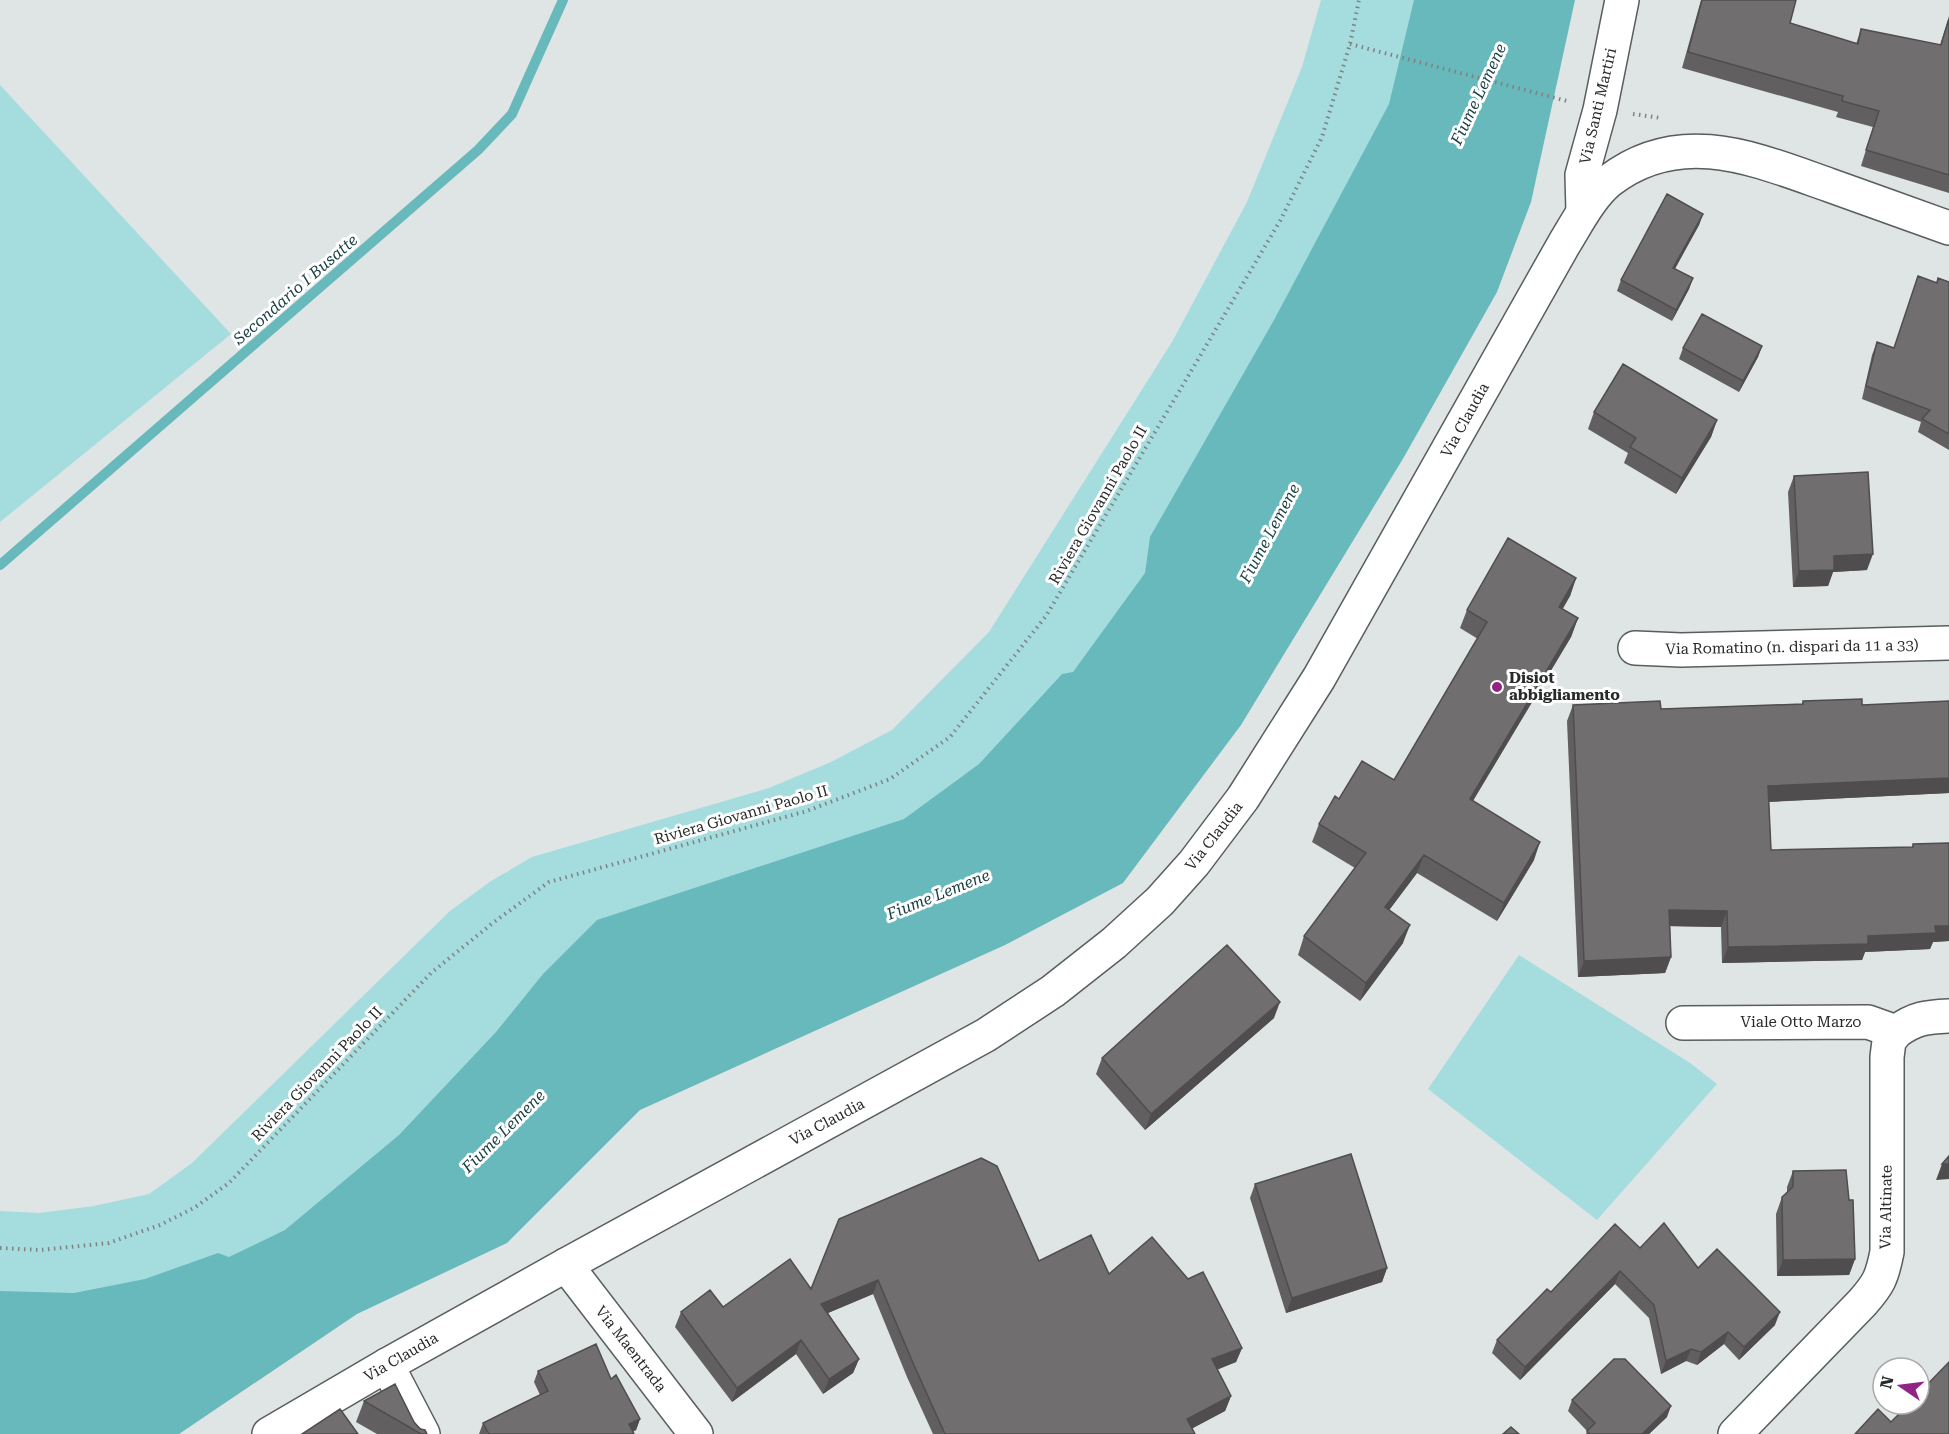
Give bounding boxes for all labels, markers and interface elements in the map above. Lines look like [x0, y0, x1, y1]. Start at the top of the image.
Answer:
water label: Fiume Lemene [1446, 41, 1510, 149]
street label: Via Santi Martiri [1576, 46, 1620, 166]
water label: Secondario I Busatte [229, 230, 361, 349]
street label: Via Claudia [1437, 380, 1493, 460]
street label: Riviera Giovanni Paolo II [1045, 423, 1151, 587]
water label: Fiume Lemene [1235, 481, 1303, 587]
street label: Via Romatino (n. dispari da 11 a 33) [1665, 636, 1919, 658]
place label: Disiot abbigliamento [1509, 669, 1620, 704]
marker: Disiot abbigliamento [1490, 680, 1504, 694]
street label: Riviera Giovanni Paolo II [652, 782, 830, 848]
street label: Via Claudia [1182, 798, 1246, 874]
water label: Fiume Lemene [883, 865, 992, 924]
street label: Riviera Giovanni Paolo II [248, 1003, 386, 1145]
street label: Viale Otto Marzo [1741, 1013, 1861, 1031]
water label: Fiume Lemene [457, 1086, 549, 1177]
street label: Via Claudia [786, 1095, 868, 1149]
street label: Via Altinate [1876, 1165, 1896, 1249]
street label: Via Maentrada [592, 1302, 670, 1396]
street label: Via Claudia [361, 1329, 441, 1385]
north arrow [1871, 1356, 1931, 1416]
text: N [1876, 1374, 1898, 1391]

